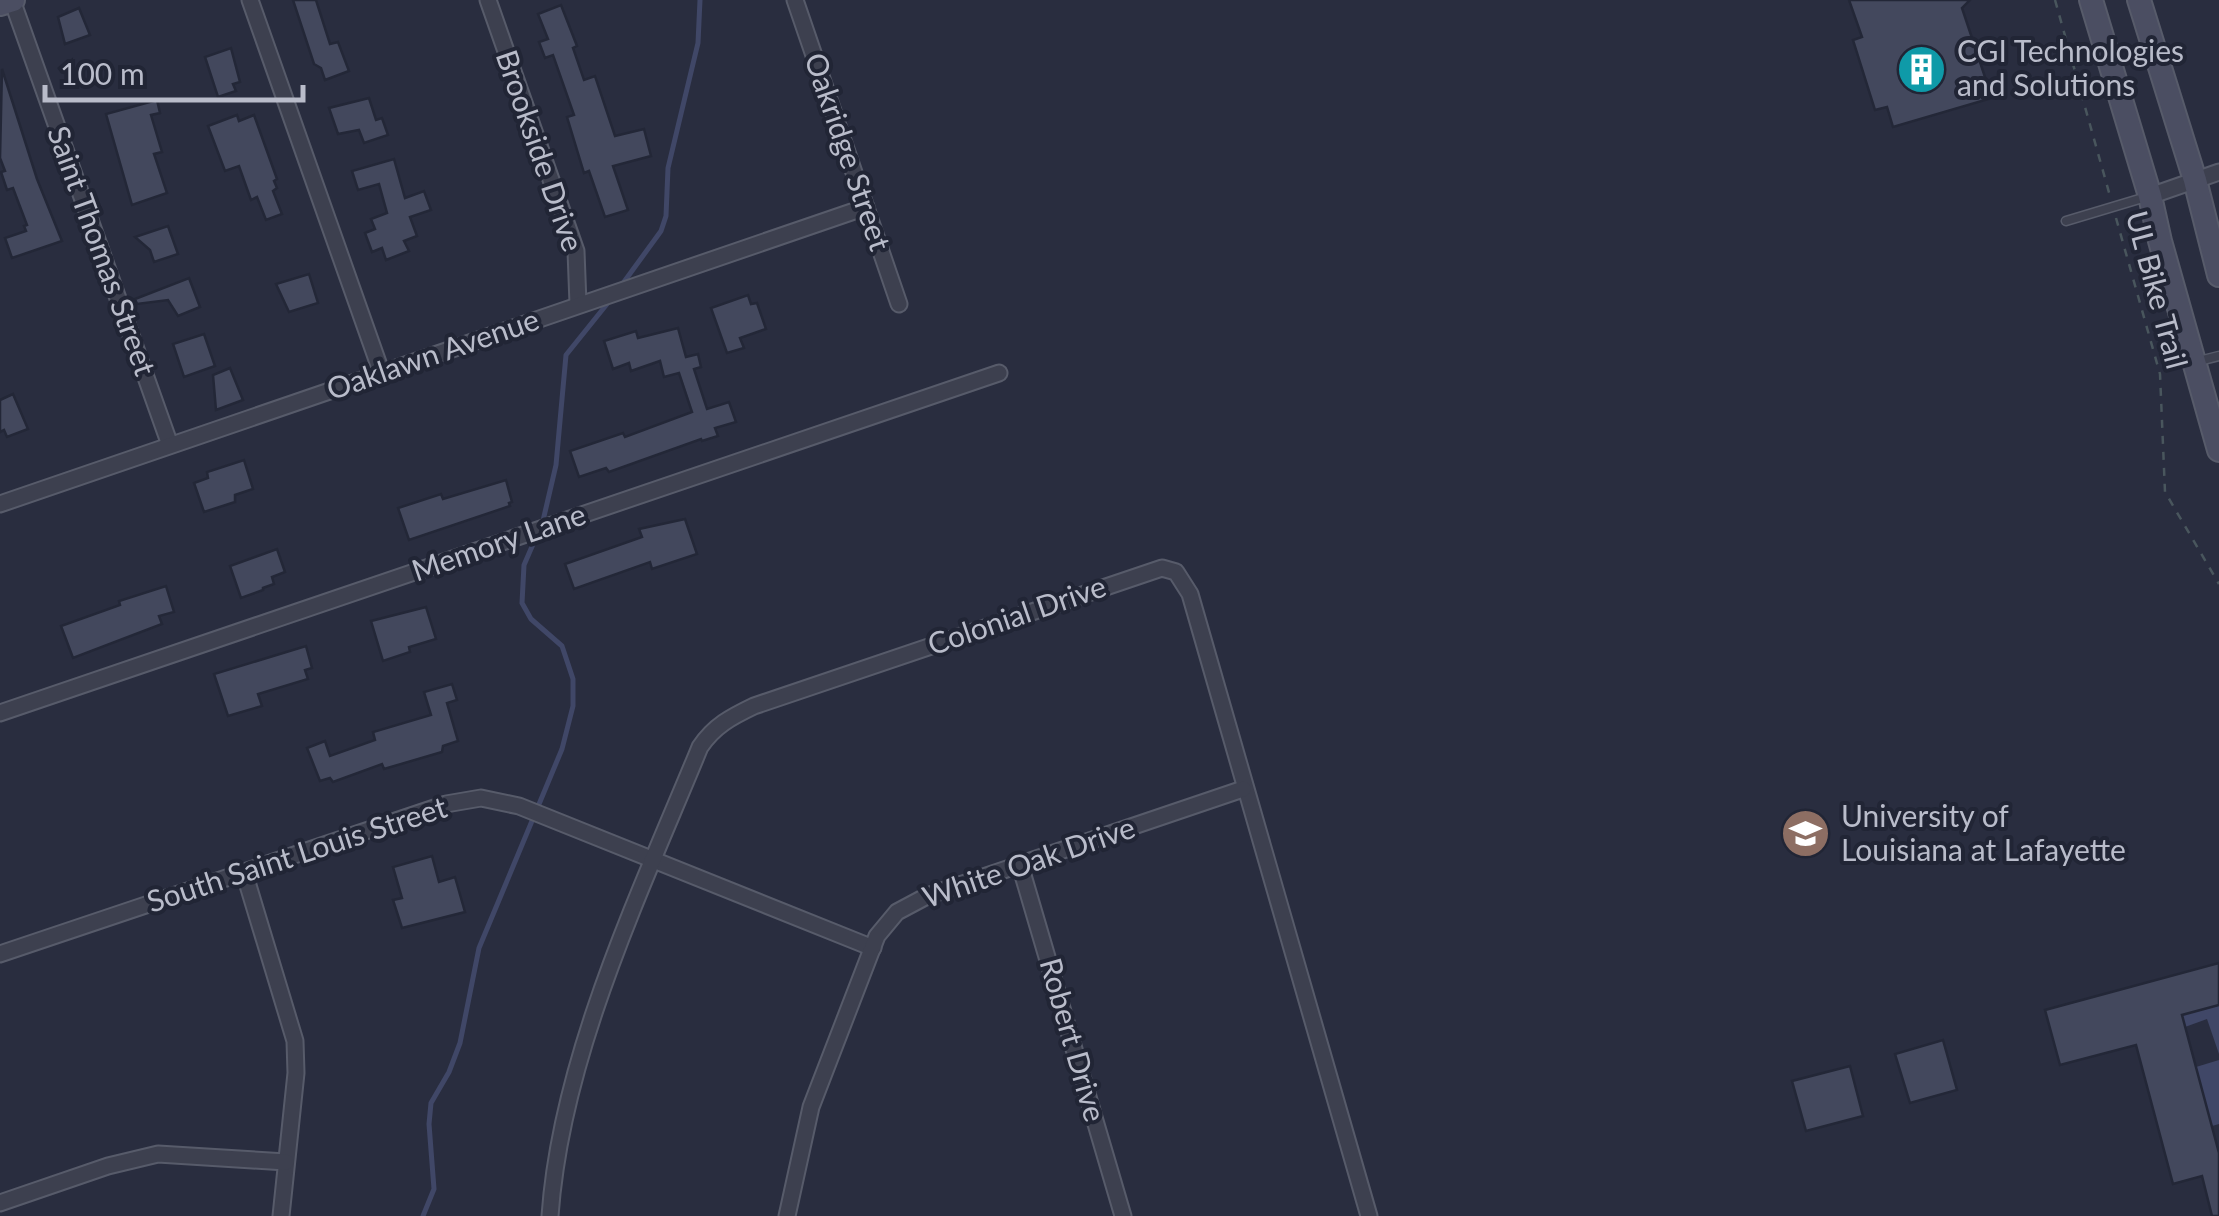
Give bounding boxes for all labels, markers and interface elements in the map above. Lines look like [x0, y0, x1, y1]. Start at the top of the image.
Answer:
place label: CGI Technologies and Solutions [1957, 32, 2184, 102]
scale bar [45, 40, 302, 102]
building icon: CGI Technologies and Solutions [1896, 43, 1948, 95]
street label: Brookside Drive [490, 45, 592, 256]
street label: Oakridge Street [798, 48, 900, 255]
text: 100 m [60, 55, 145, 91]
street label: Saint Thomas Street [41, 121, 165, 380]
street label: UL Bike Trail [2120, 207, 2196, 372]
street label: Oaklawn Avenue [322, 300, 543, 406]
street label: Memory Lane [407, 495, 590, 588]
street label: Colonial Drive [923, 567, 1110, 661]
street label: South Saint Louis Street [142, 788, 451, 919]
place label: University of Louisiana at Lafayette [1841, 797, 2126, 867]
street label: White Oak Drive [918, 808, 1139, 914]
school or university icon: University of Louisiana at Lafayette [1780, 808, 1832, 860]
street label: Robert Drive [1033, 954, 1114, 1125]

